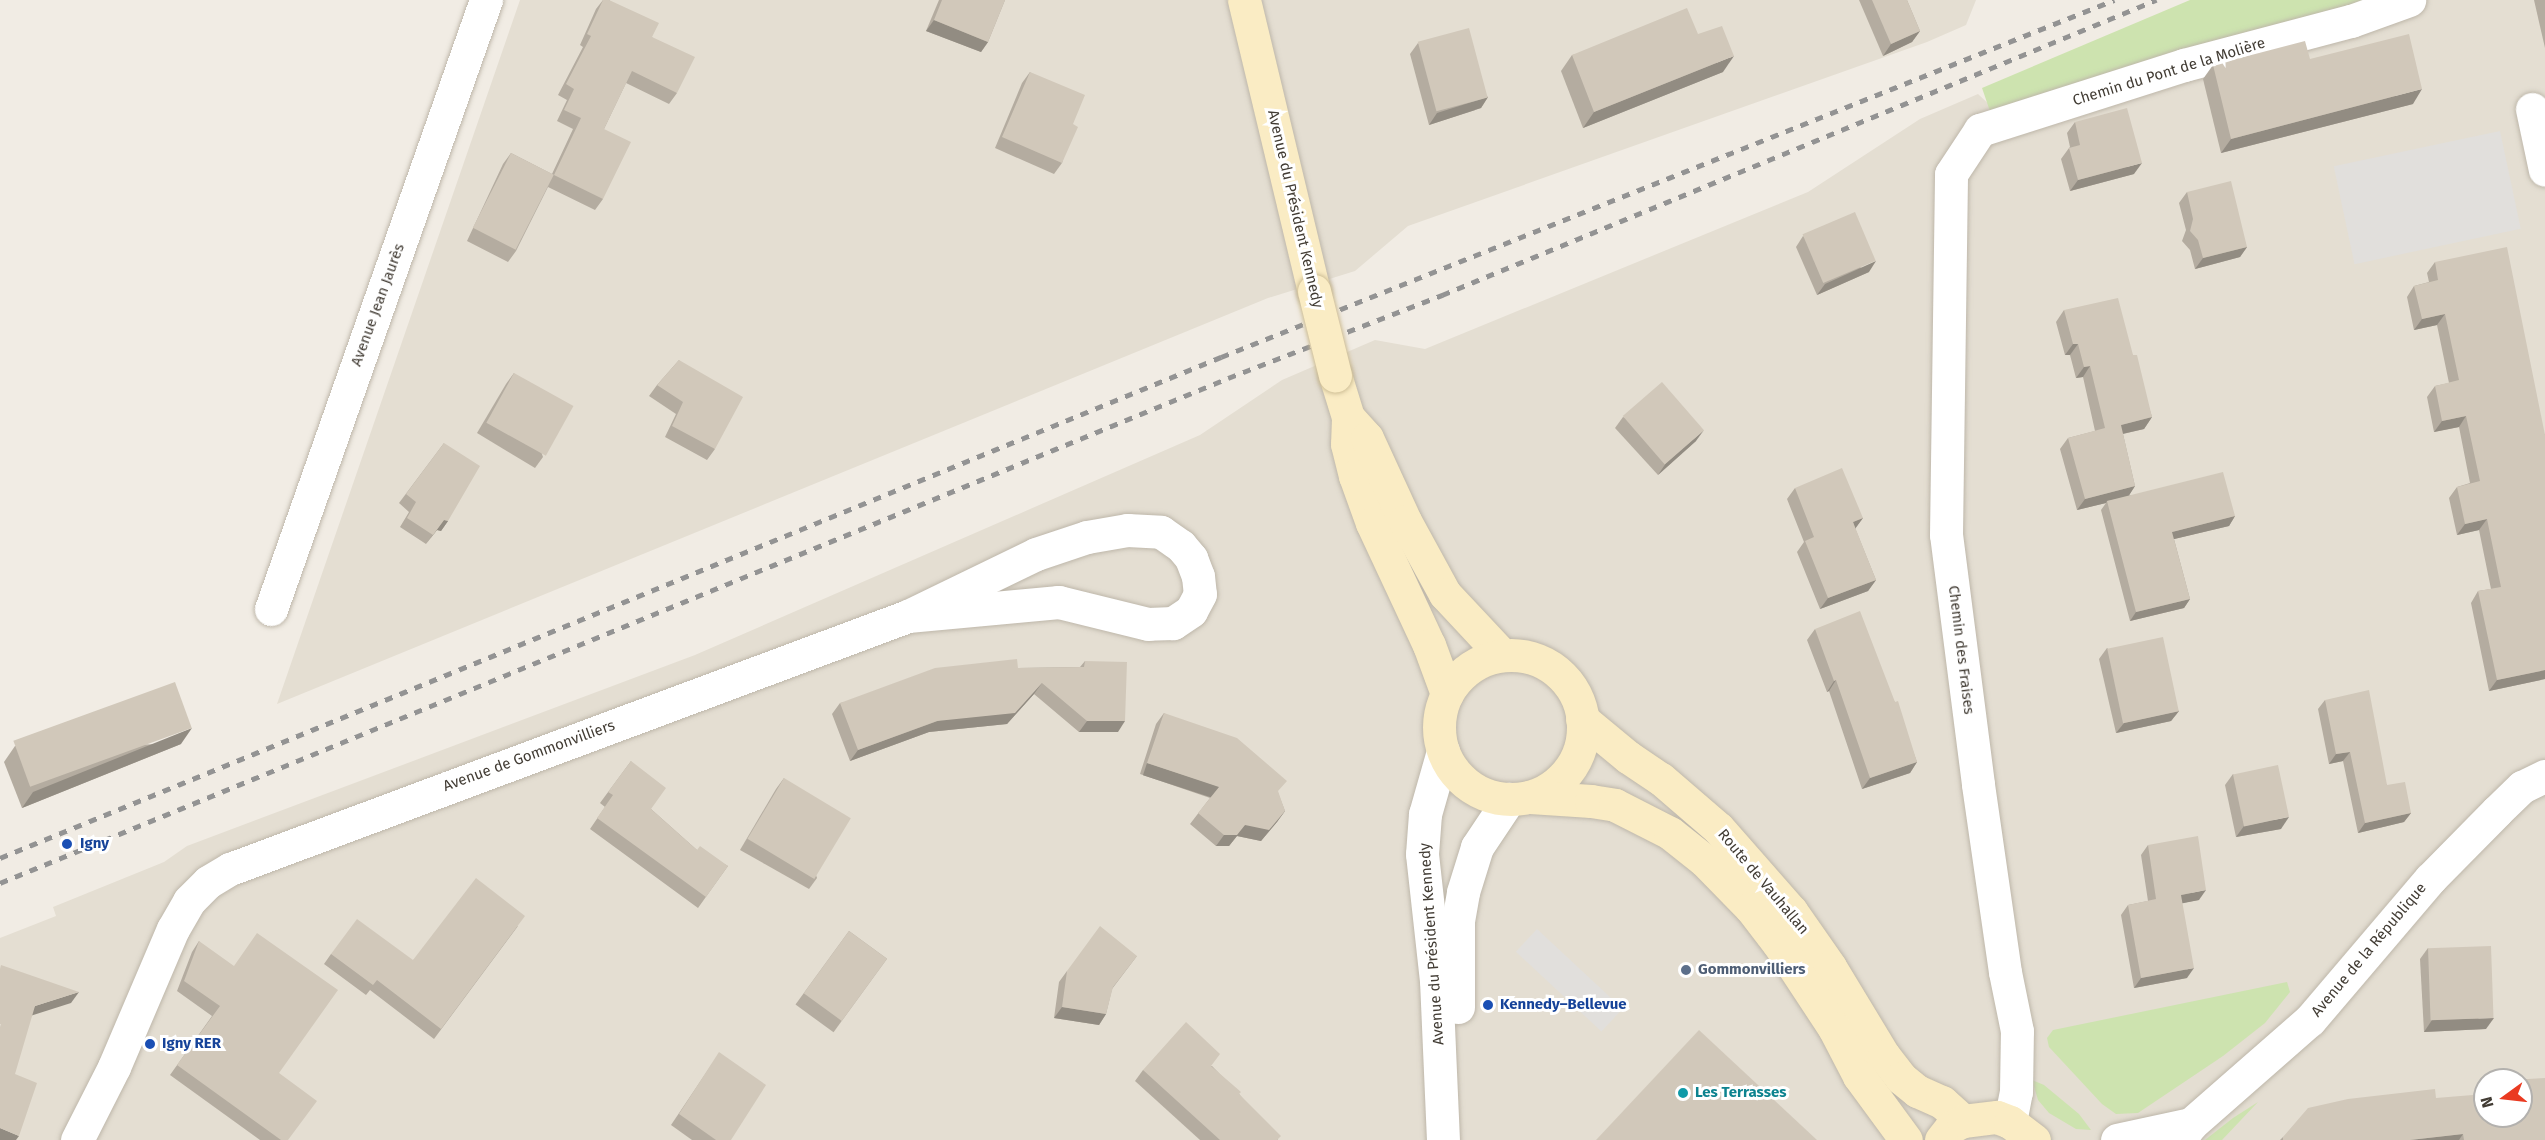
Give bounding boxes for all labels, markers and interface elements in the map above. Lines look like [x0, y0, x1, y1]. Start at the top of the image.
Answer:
street label: Chemin du Pont de la Molière [2071, 34, 2267, 110]
street label: Avenue du Président Kennedy [1263, 108, 1327, 310]
street label: Avenue Jean Jaurès [347, 241, 409, 369]
street label: Chemin des Fraises [1944, 584, 1978, 716]
street label: Avenue de Gommonvilliers [441, 716, 617, 796]
street label: Route de Vauhallan [1714, 826, 1812, 938]
marker: Igny [58, 835, 76, 853]
place label: Igny [80, 835, 109, 853]
street label: Avenue du Président Kennedy [1416, 842, 1448, 1046]
street label: Avenue de la République [2308, 879, 2430, 1021]
place label: Gommonvilliers [1698, 961, 1806, 979]
marker: Gommonvilliers [1679, 963, 1693, 977]
place label: Kennedy–Bellevue [1500, 996, 1627, 1014]
marker: Kennedy–Bellevue [1481, 998, 1495, 1012]
place label: Igny RER [162, 1035, 221, 1053]
marker: Igny RER [143, 1037, 157, 1051]
north arrow [2473, 1068, 2533, 1128]
place label: Les Terrasses [1695, 1084, 1786, 1102]
marker: Les Terrasses [1676, 1086, 1690, 1100]
text: N [2477, 1095, 2498, 1110]

